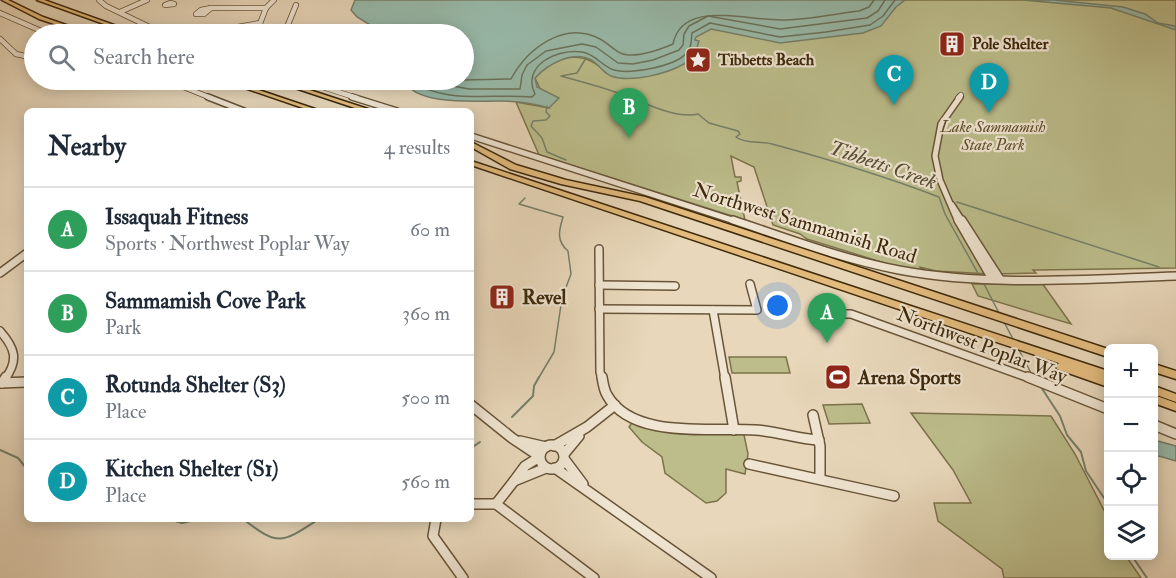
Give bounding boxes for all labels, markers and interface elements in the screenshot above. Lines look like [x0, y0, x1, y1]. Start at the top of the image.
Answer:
search box [24, 24, 474, 90]
building icon: Pole Shelter [937, 29, 967, 59]
place label: Pole Shelter [972, 34, 1049, 54]
icon: search [45, 41, 78, 74]
text: Search here [93, 43, 195, 71]
place icon: Tibbetts Beach [683, 45, 713, 75]
place label: Tibbetts Beach [717, 50, 815, 70]
pin: C [874, 56, 914, 105]
pin: D [970, 63, 1008, 113]
pin: B [610, 88, 648, 138]
park label: Lake Sammamish State Park [939, 117, 1046, 155]
text: Nearby [48, 131, 126, 163]
water label: Tibbetts Creek [826, 134, 940, 196]
text: 4 results [384, 135, 450, 160]
street label: Northwest Sammamish Road [690, 177, 920, 269]
text: Issaquah Fitness [105, 203, 248, 231]
text: A [61, 217, 74, 242]
text: 60 m [410, 217, 450, 242]
text: Sports · Northwest Poplar Way [105, 231, 350, 256]
building icon: Revel [487, 282, 517, 312]
place label: Revel [522, 285, 567, 310]
text: Sammamish Cove Park [105, 287, 306, 315]
your location [763, 291, 792, 320]
pin: A [808, 294, 846, 343]
text: B [61, 301, 74, 326]
text: 360 m [402, 301, 450, 326]
street label: Northwest Poplar Way [893, 301, 1072, 390]
text: Park [105, 315, 141, 340]
map controls [1104, 344, 1158, 560]
button: + [1104, 344, 1158, 398]
sports icon: Arena Sports [823, 362, 853, 392]
place label: Arena Sports [857, 365, 961, 391]
text: Rotunda Shelter (S3) [105, 371, 286, 399]
text: C [60, 385, 75, 410]
text: 500 m [401, 385, 450, 410]
button: − [1104, 398, 1158, 452]
text: Place [105, 399, 146, 424]
button: locate [1104, 452, 1158, 506]
text: Kitchen Shelter (S1) [105, 455, 278, 483]
text: D [59, 469, 76, 494]
text: 560 m [401, 469, 450, 494]
text: Place [105, 483, 146, 508]
button: layers [1104, 506, 1158, 560]

